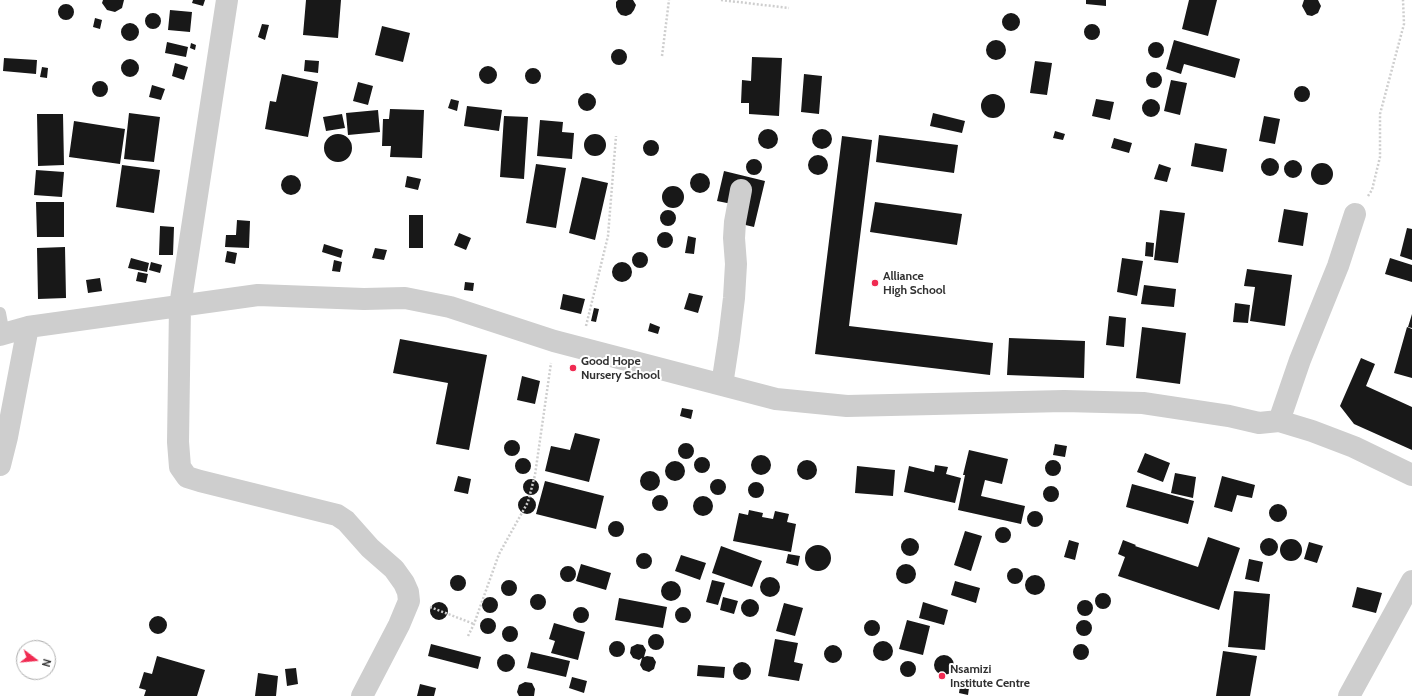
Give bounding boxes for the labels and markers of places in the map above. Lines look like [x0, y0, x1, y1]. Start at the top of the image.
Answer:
place label: Alliance High School [883, 269, 946, 297]
marker: Alliance High School [870, 278, 880, 288]
place label: Good Hope Nursery School [581, 354, 660, 382]
marker: Good Hope Nursery School [568, 363, 578, 373]
place label: Nsamizi Institute Centre [950, 662, 1030, 690]
marker: Nsamizi Institute Centre [937, 671, 947, 681]

